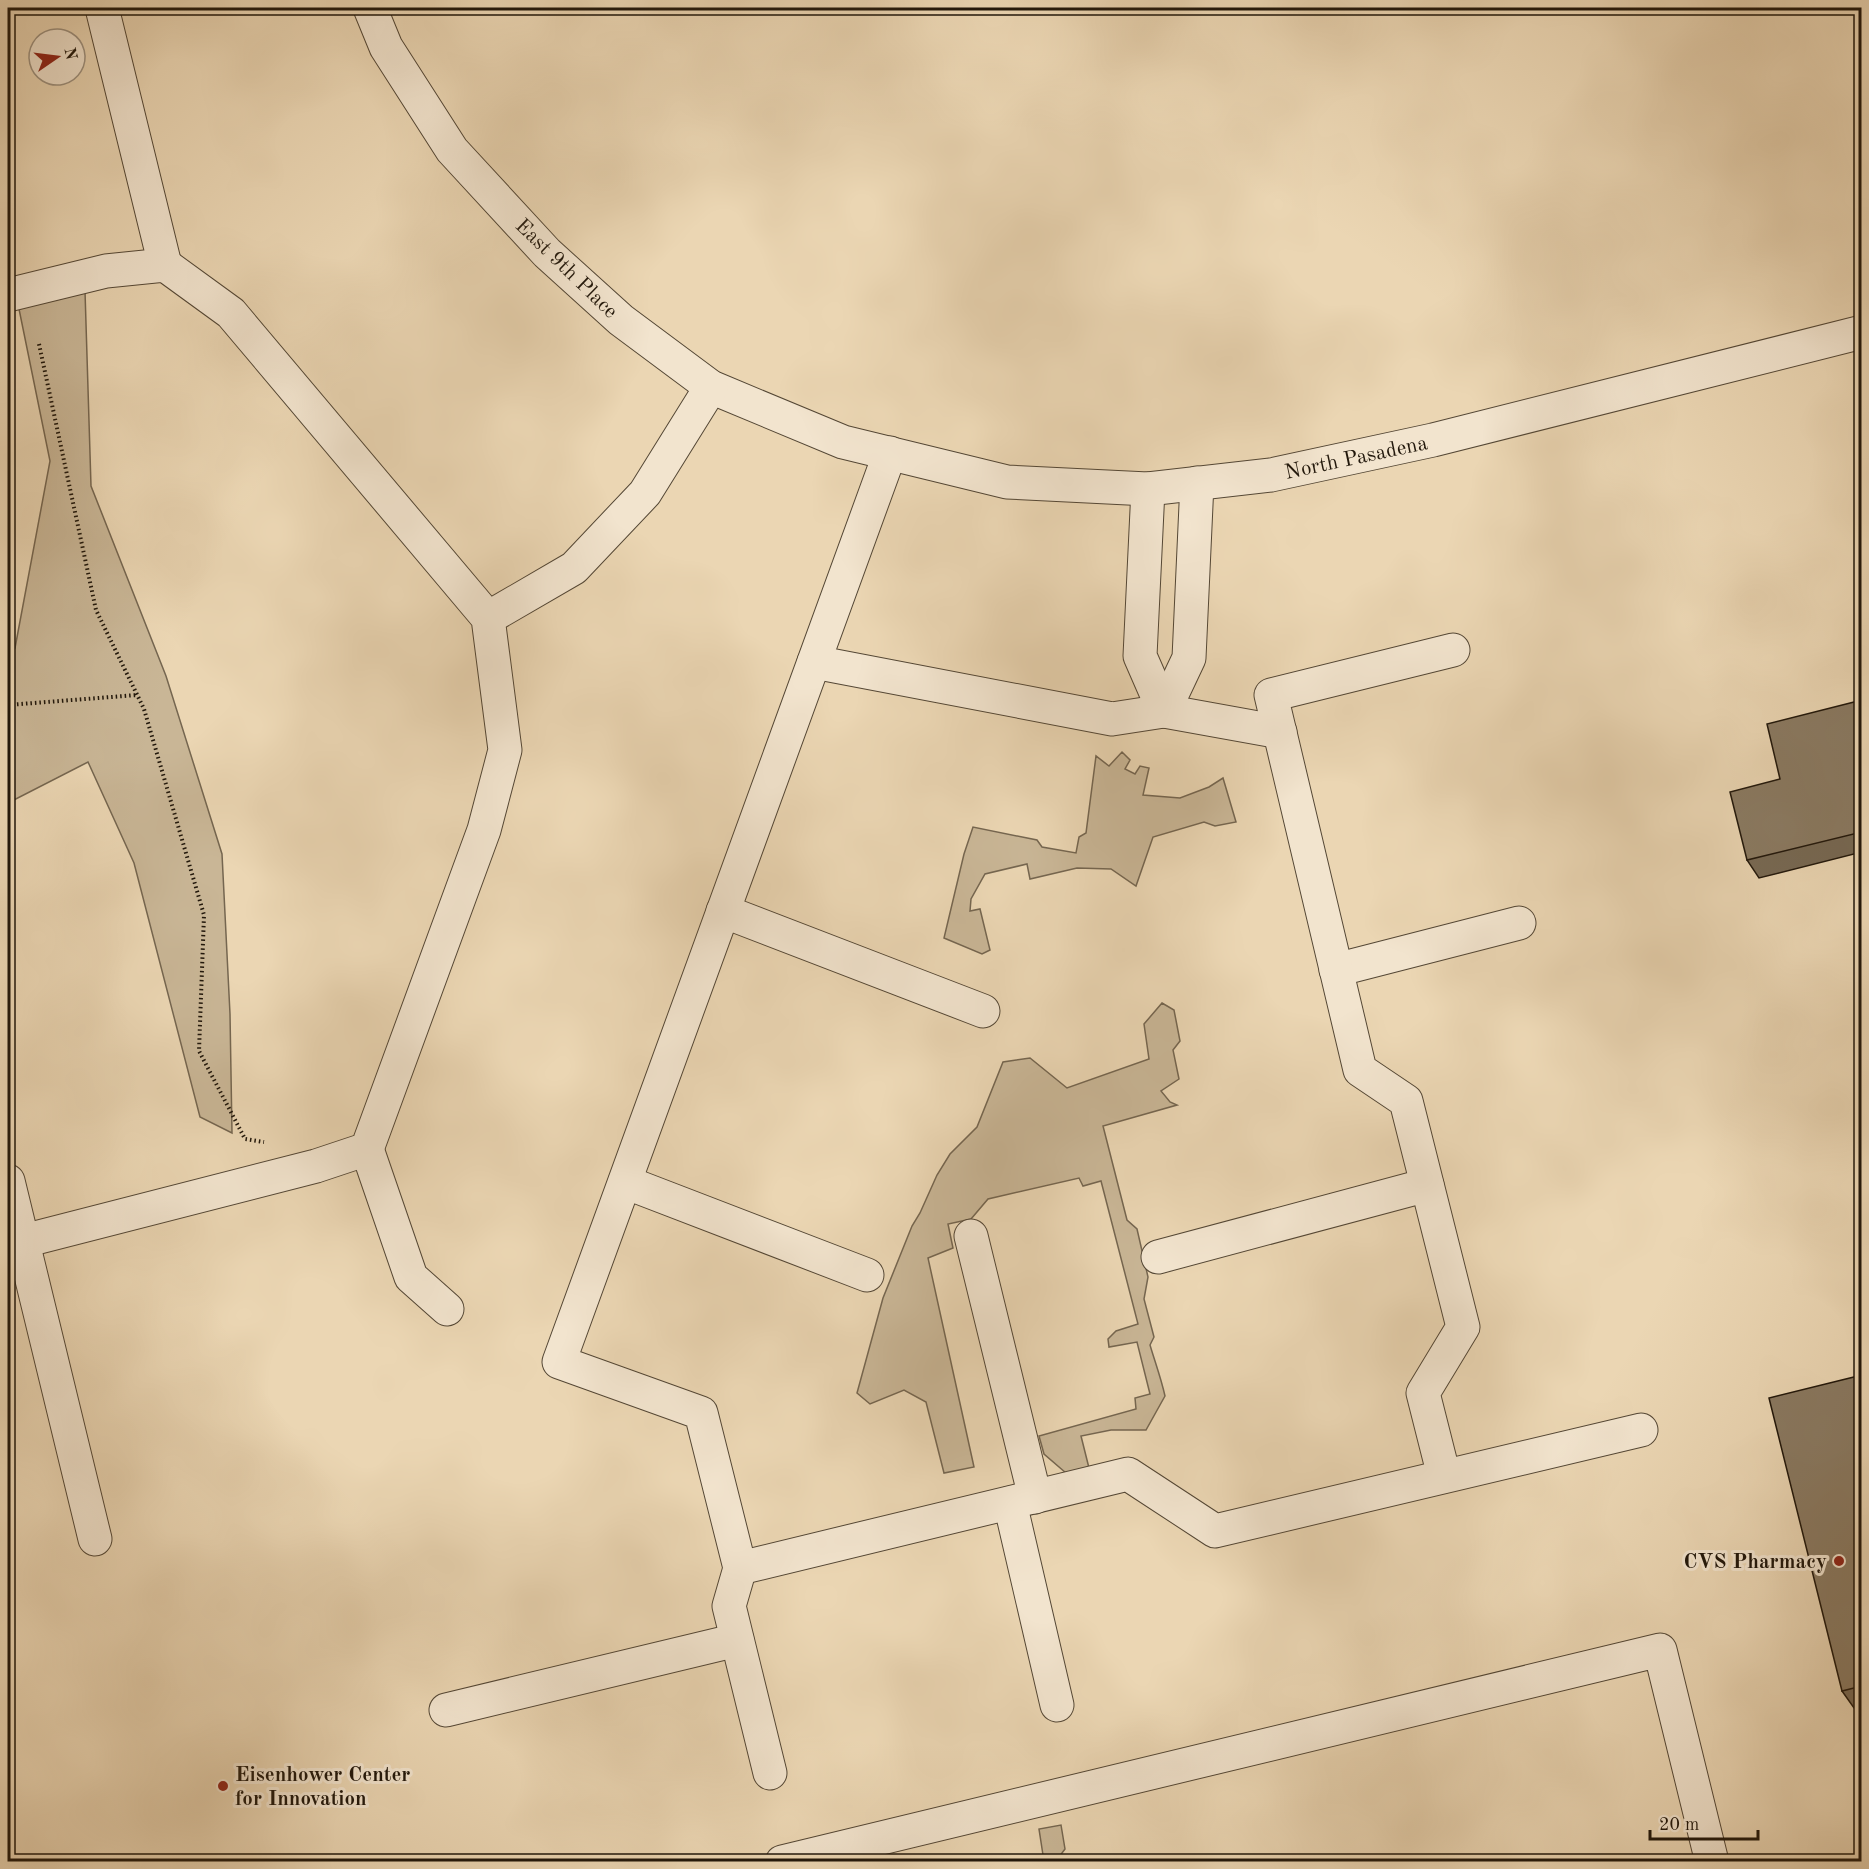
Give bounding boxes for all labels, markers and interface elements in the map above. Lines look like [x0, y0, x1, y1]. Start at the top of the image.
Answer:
north arrow [27, 27, 87, 87]
text: N [60, 46, 79, 62]
street label: East 9th Place [511, 215, 621, 323]
street label: North Pasadena [1283, 433, 1430, 484]
place label: CVS Pharmacy [1683, 1552, 1827, 1573]
marker: CVS Pharmacy [1832, 1554, 1846, 1568]
place label: Eisenhower Center for Innovation [235, 1765, 410, 1810]
marker: Eisenhower Center for Innovation [216, 1779, 230, 1793]
scale bar [1650, 1803, 1758, 1841]
text: 20 m [1659, 1816, 1699, 1834]

